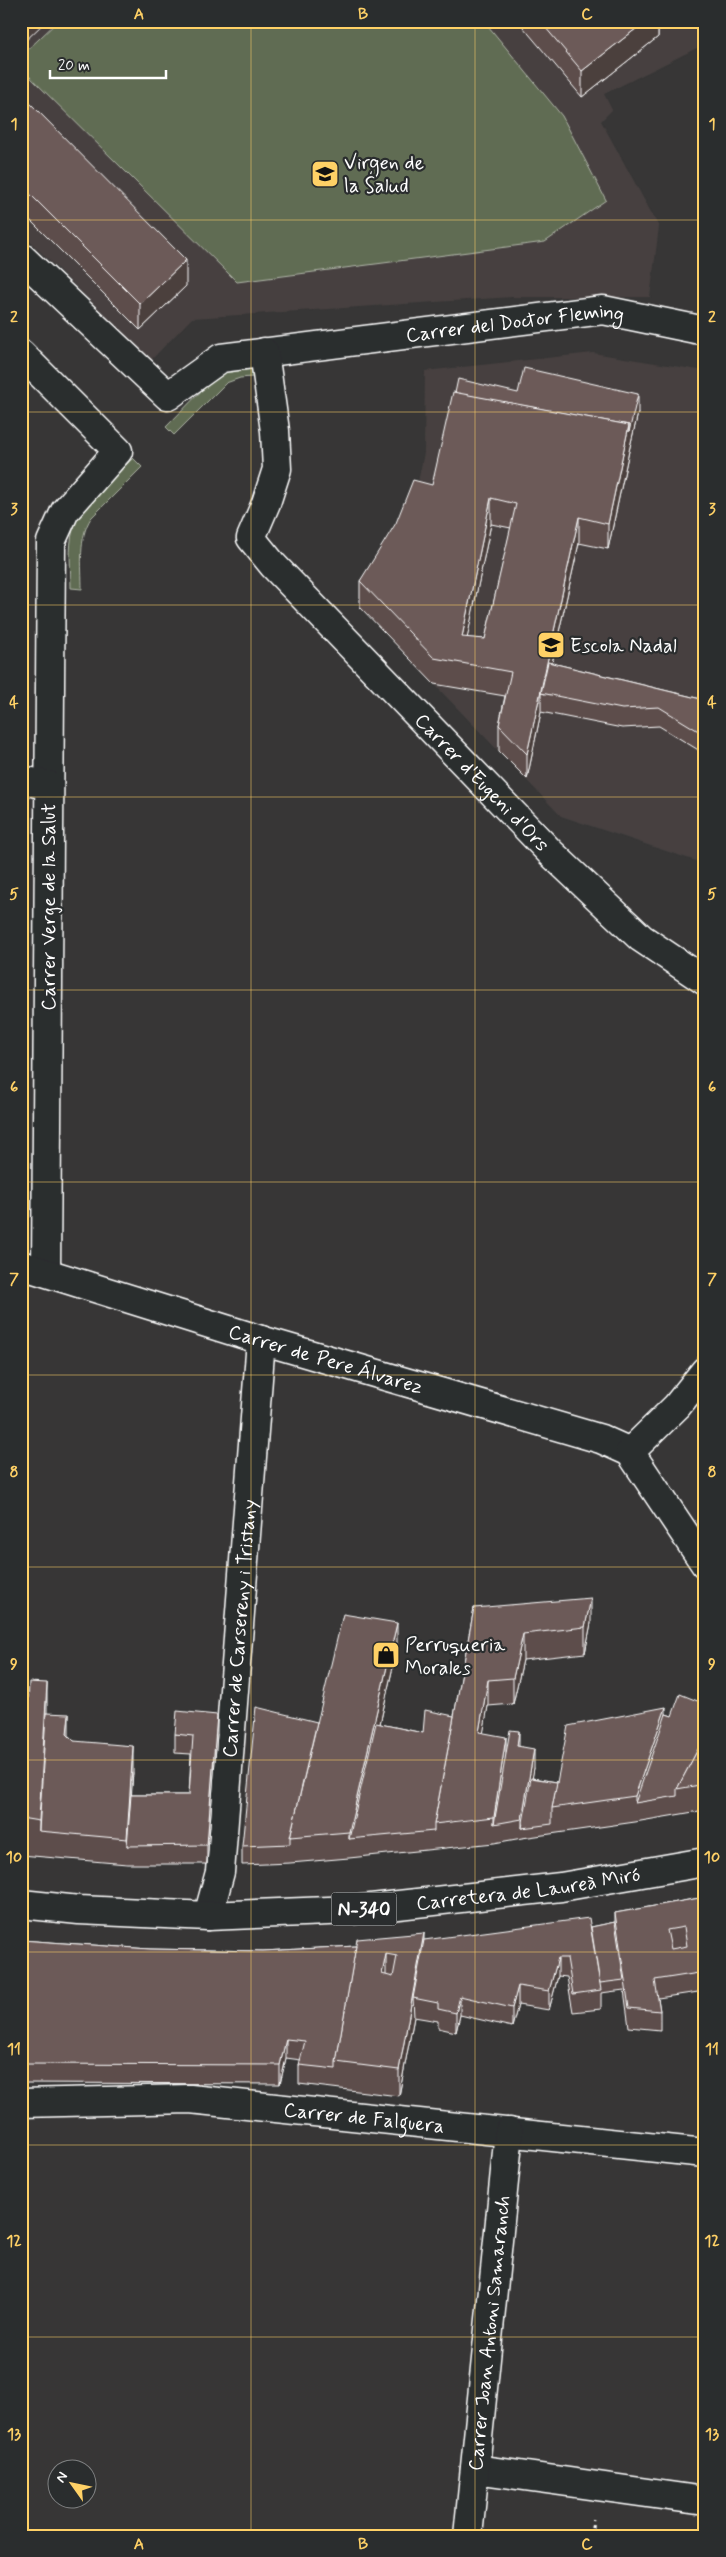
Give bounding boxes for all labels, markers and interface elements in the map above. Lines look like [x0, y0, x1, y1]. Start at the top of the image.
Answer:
text: A [134, 4, 144, 25]
text: B [358, 4, 368, 25]
text: C [581, 4, 593, 25]
scale bar [50, 48, 166, 80]
text: 20 m [58, 56, 90, 76]
text: 1 [10, 114, 18, 135]
text: 1 [708, 114, 716, 135]
place label: Virgen de la Salud [344, 150, 424, 200]
school or university icon: Virgen de la Salud [310, 159, 340, 189]
street label: Carrer del Doctor Fleming [404, 298, 627, 350]
text: 2 [10, 307, 18, 328]
text: 2 [708, 307, 716, 328]
text: 3 [10, 499, 18, 520]
text: 3 [708, 499, 716, 520]
school or university icon: Escola Nadal [536, 630, 566, 660]
place label: Escola Nadal [570, 633, 677, 660]
text: 4 [9, 692, 19, 713]
text: 4 [707, 692, 717, 713]
street label: Carrer d'Eugeni d'Ors [408, 708, 555, 858]
street label: Carrer Verge de la Salut [36, 803, 63, 1011]
text: 5 [9, 884, 19, 905]
text: 5 [707, 884, 717, 905]
text: 6 [10, 1077, 18, 1098]
text: 6 [708, 1077, 716, 1098]
text: 7 [9, 1269, 19, 1290]
text: 7 [707, 1269, 717, 1290]
street label: Carrer de Pere Álvarez [225, 1319, 426, 1401]
text: 8 [9, 1462, 19, 1483]
text: 8 [707, 1462, 717, 1483]
street label: Carrer de Carsereny i Tristany [217, 1498, 264, 1758]
place label: Perruqueria Morales [405, 1632, 506, 1682]
shop icon: Perruqueria Morales [371, 1640, 401, 1670]
text: 9 [10, 1654, 18, 1675]
text: 9 [708, 1654, 716, 1675]
text: 10 [6, 1847, 22, 1868]
text: 10 [704, 1847, 720, 1868]
street label: Carretera de Laureà Miró [415, 1861, 642, 1918]
road number: N-340 [332, 1892, 396, 1926]
text: 11 [7, 2039, 21, 2060]
text: 11 [705, 2039, 719, 2060]
street label: Carrer de Falguera [282, 2097, 446, 2141]
street label: Carrer Joan Antoni Samaranch [463, 2194, 518, 2472]
text: 12 [6, 2231, 22, 2252]
text: 12 [704, 2231, 720, 2252]
text: 13 [7, 2424, 21, 2445]
text: 13 [705, 2424, 719, 2445]
north arrow [48, 2460, 98, 2510]
text: N [52, 2469, 72, 2486]
text: A [134, 2534, 144, 2555]
text: B [358, 2534, 368, 2555]
text: C [581, 2534, 593, 2555]

